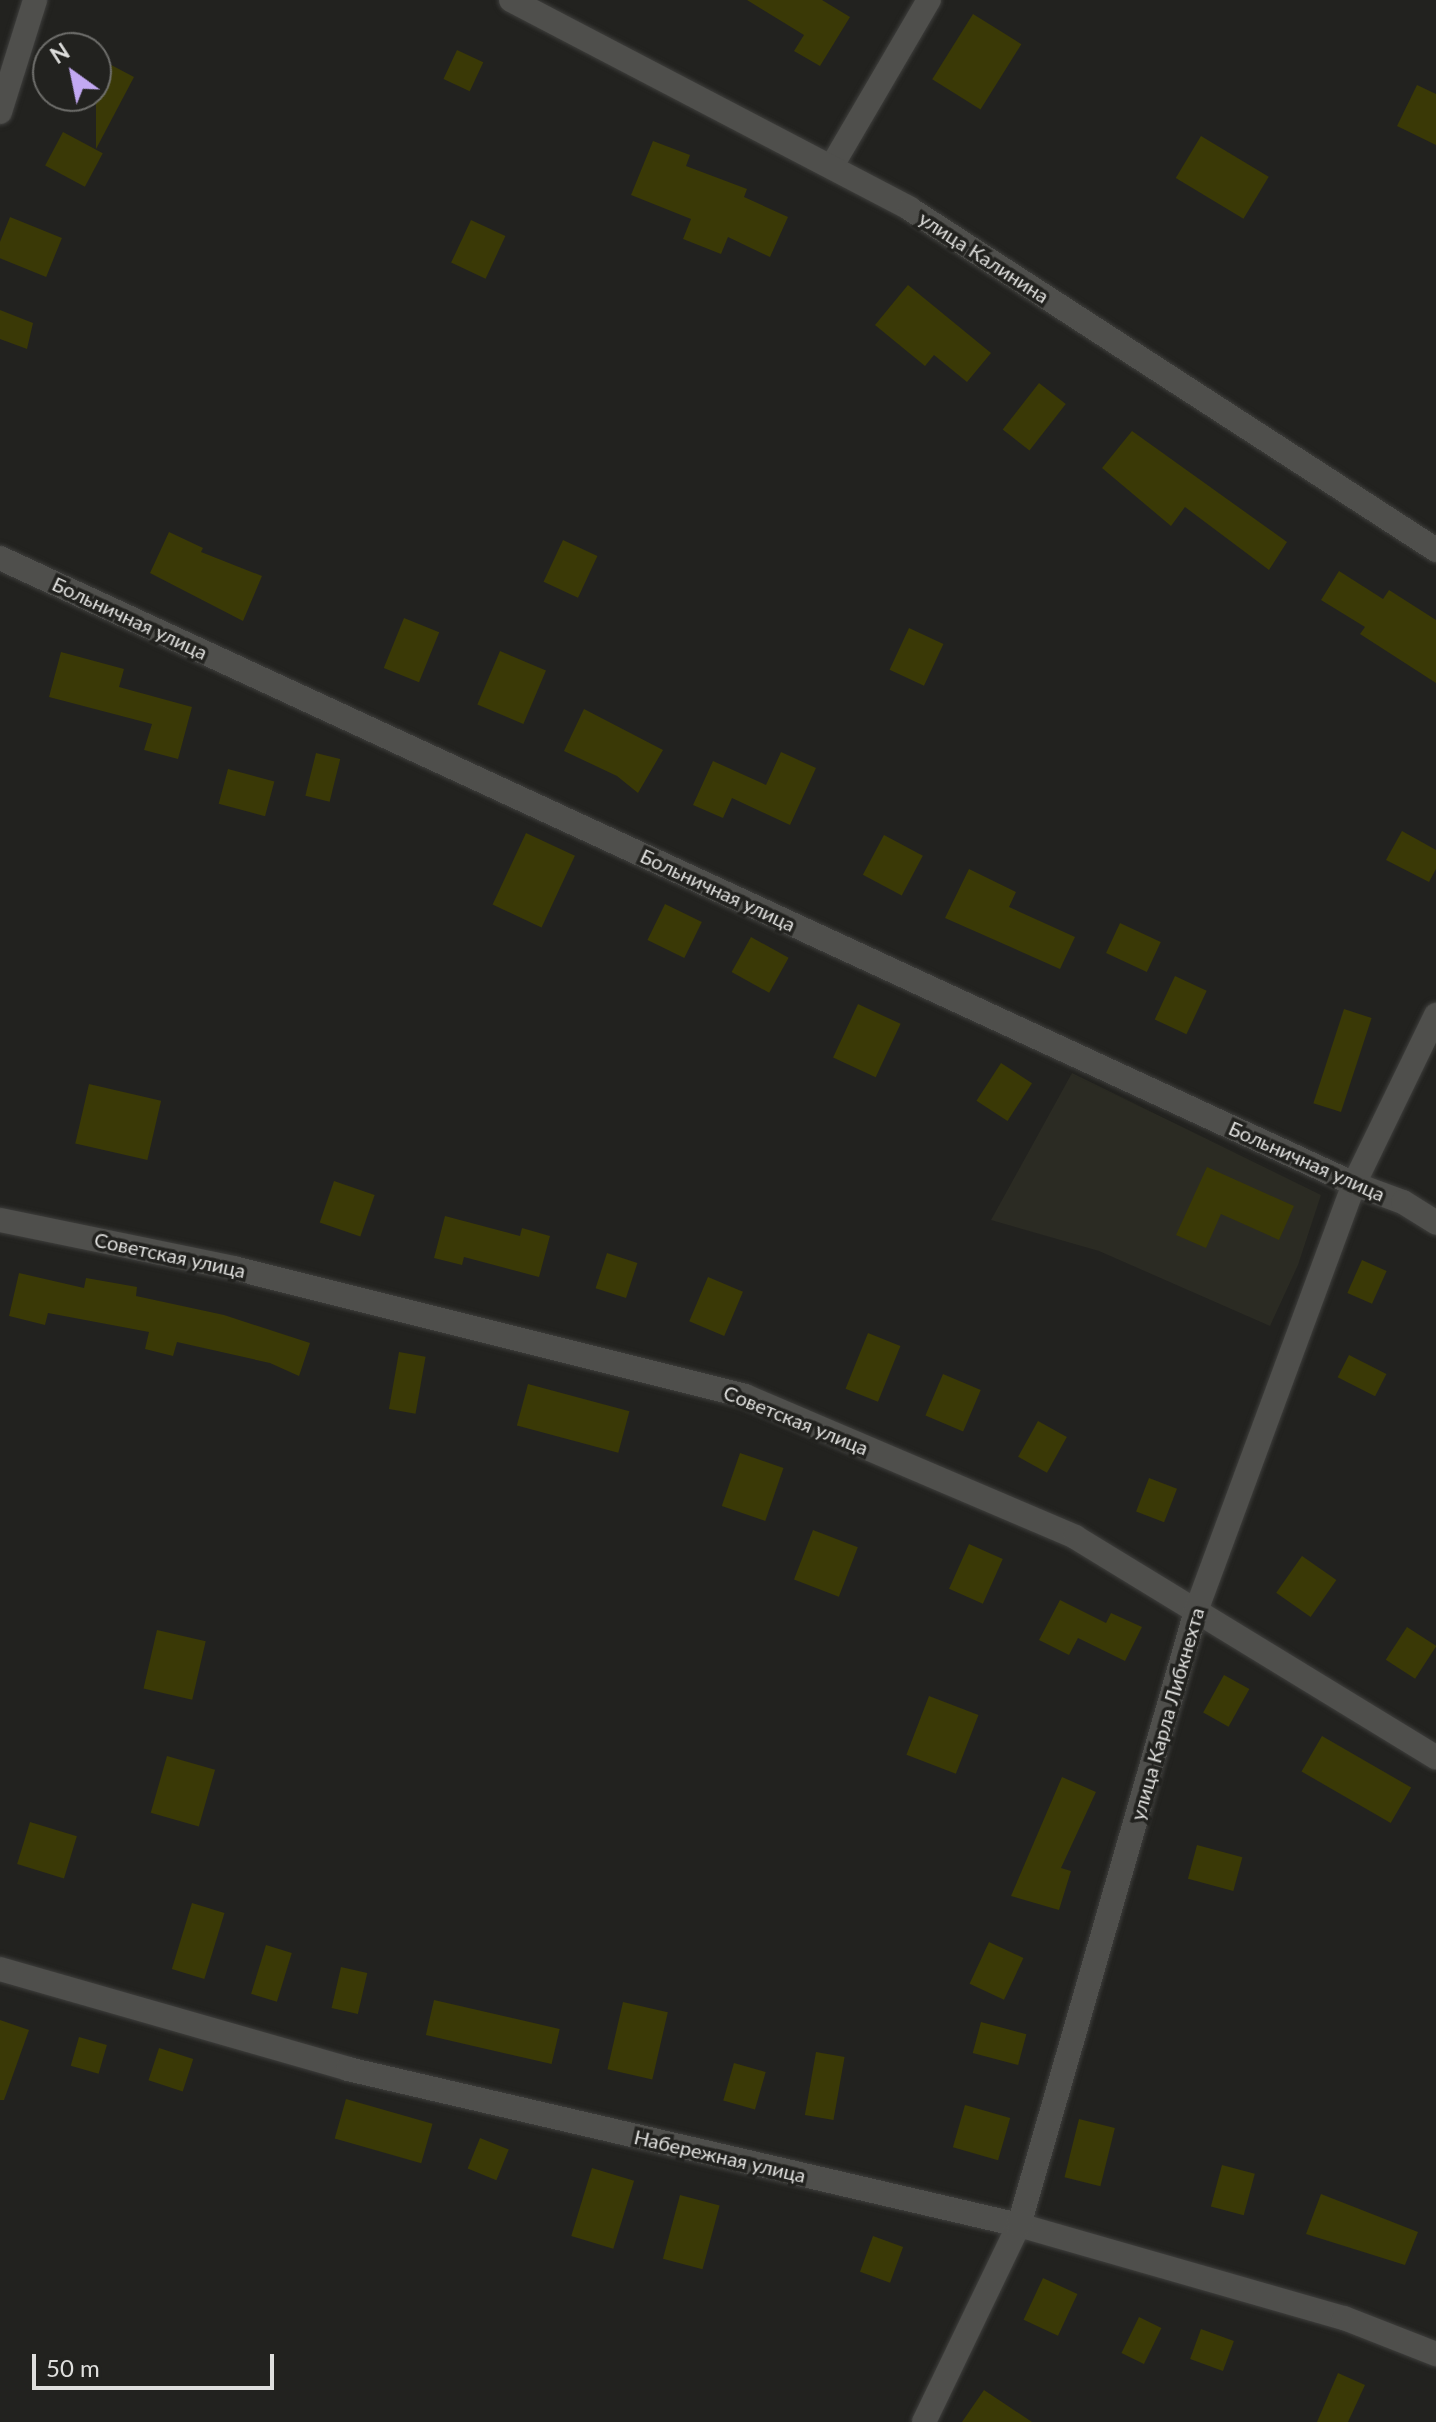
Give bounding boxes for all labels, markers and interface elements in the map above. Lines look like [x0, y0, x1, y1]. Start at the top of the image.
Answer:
north arrow [32, 32, 112, 112]
text: N [45, 37, 74, 69]
street label: улица Калинина [915, 206, 1053, 308]
street label: Больничная улица [49, 572, 211, 664]
street label: Больничная улица [637, 844, 799, 936]
street label: Больничная улица [1225, 1116, 1389, 1206]
street label: Советская улица [92, 1227, 248, 1283]
street label: Советская улица [720, 1380, 872, 1460]
street label: улица Карла Либкнехта [1125, 1605, 1209, 1823]
street label: Набережная улица [632, 2125, 808, 2187]
scale bar [36, 2338, 278, 2388]
text: 50 m [46, 2353, 100, 2382]

